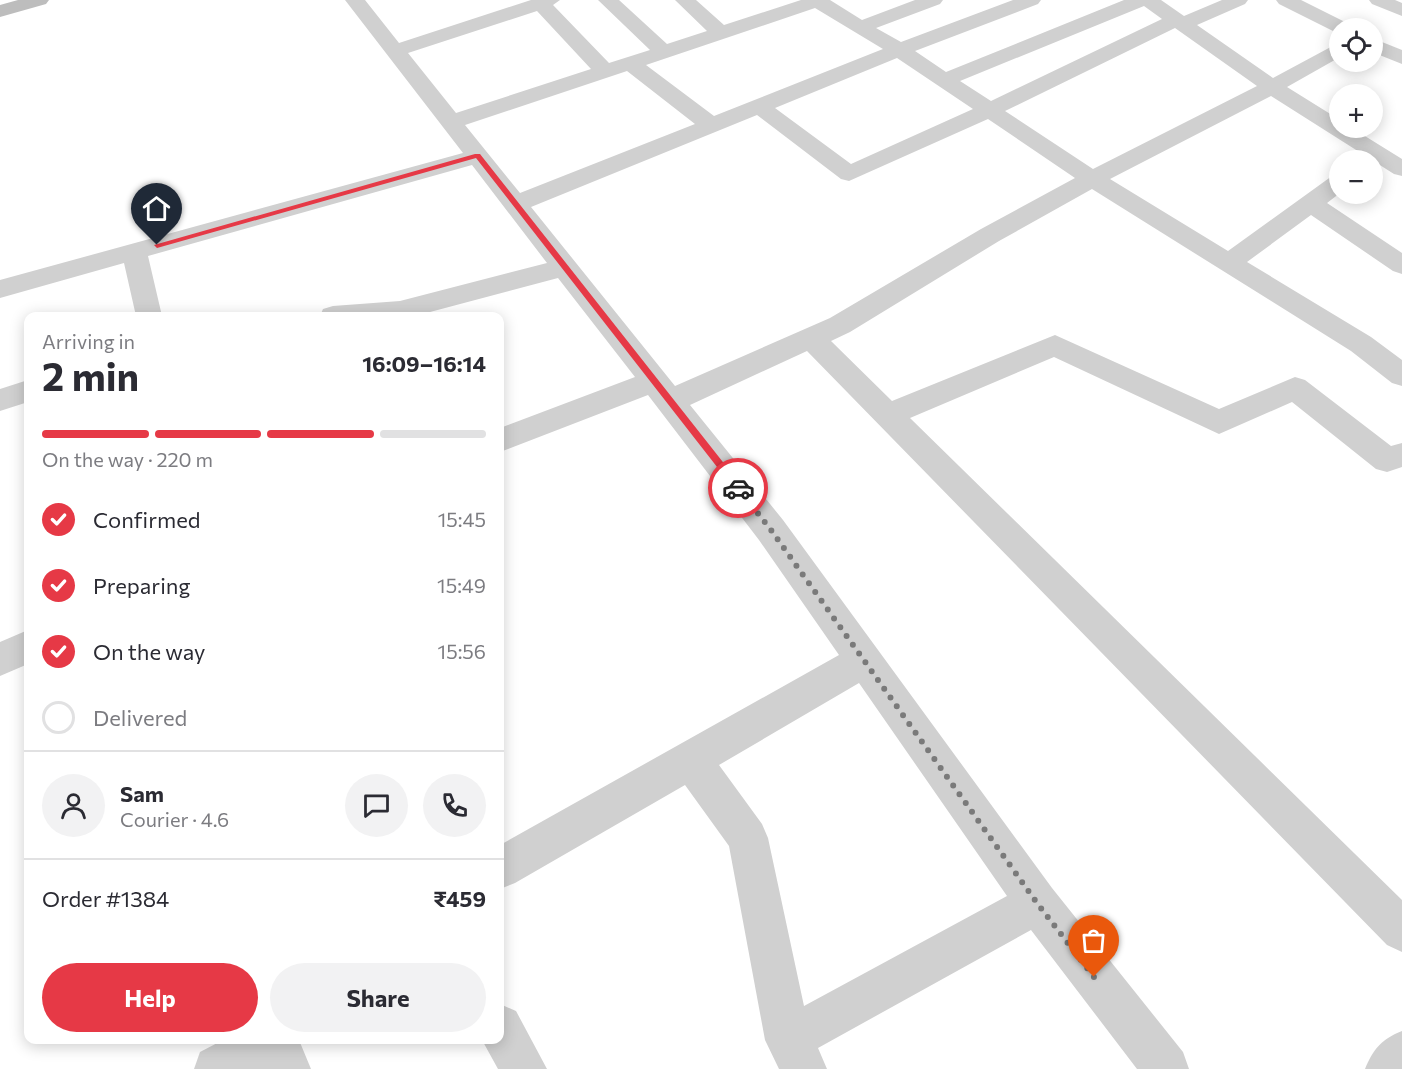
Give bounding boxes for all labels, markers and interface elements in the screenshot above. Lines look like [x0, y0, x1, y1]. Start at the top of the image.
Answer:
map controls [1329, 18, 1383, 204]
button: locate [1329, 18, 1383, 72]
button: + [1329, 84, 1383, 138]
button: − [1329, 150, 1383, 204]
pin [131, 183, 182, 245]
icon: home [140, 192, 173, 225]
text: Arriving in [42, 329, 135, 353]
text: 16:09–16:14 [362, 350, 486, 377]
text: 2 min [42, 351, 139, 399]
text: On the way · 220 m [42, 447, 213, 471]
courier [708, 458, 768, 518]
icon: car [722, 472, 755, 505]
icon: check [42, 503, 75, 536]
text: Confirmed [93, 506, 200, 533]
text: 15:45 [438, 507, 486, 531]
icon: check [42, 569, 75, 602]
text: Preparing [93, 572, 190, 599]
text: 15:49 [437, 573, 486, 597]
icon: check [42, 635, 75, 668]
text: On the way [93, 638, 205, 665]
text: 15:56 [438, 639, 486, 663]
text: Delivered [93, 704, 187, 731]
button: person [42, 774, 105, 837]
button: chat [345, 774, 408, 837]
button: phone [423, 774, 486, 837]
text: Sam [120, 780, 164, 807]
text: Courier · 4.6 [120, 807, 229, 831]
text: Order #1384 [42, 885, 169, 912]
text: ₹459 [433, 885, 486, 912]
pin [1068, 915, 1119, 977]
icon: bag [1077, 924, 1110, 957]
button: Help [42, 963, 258, 1032]
button: Share [270, 963, 486, 1032]

